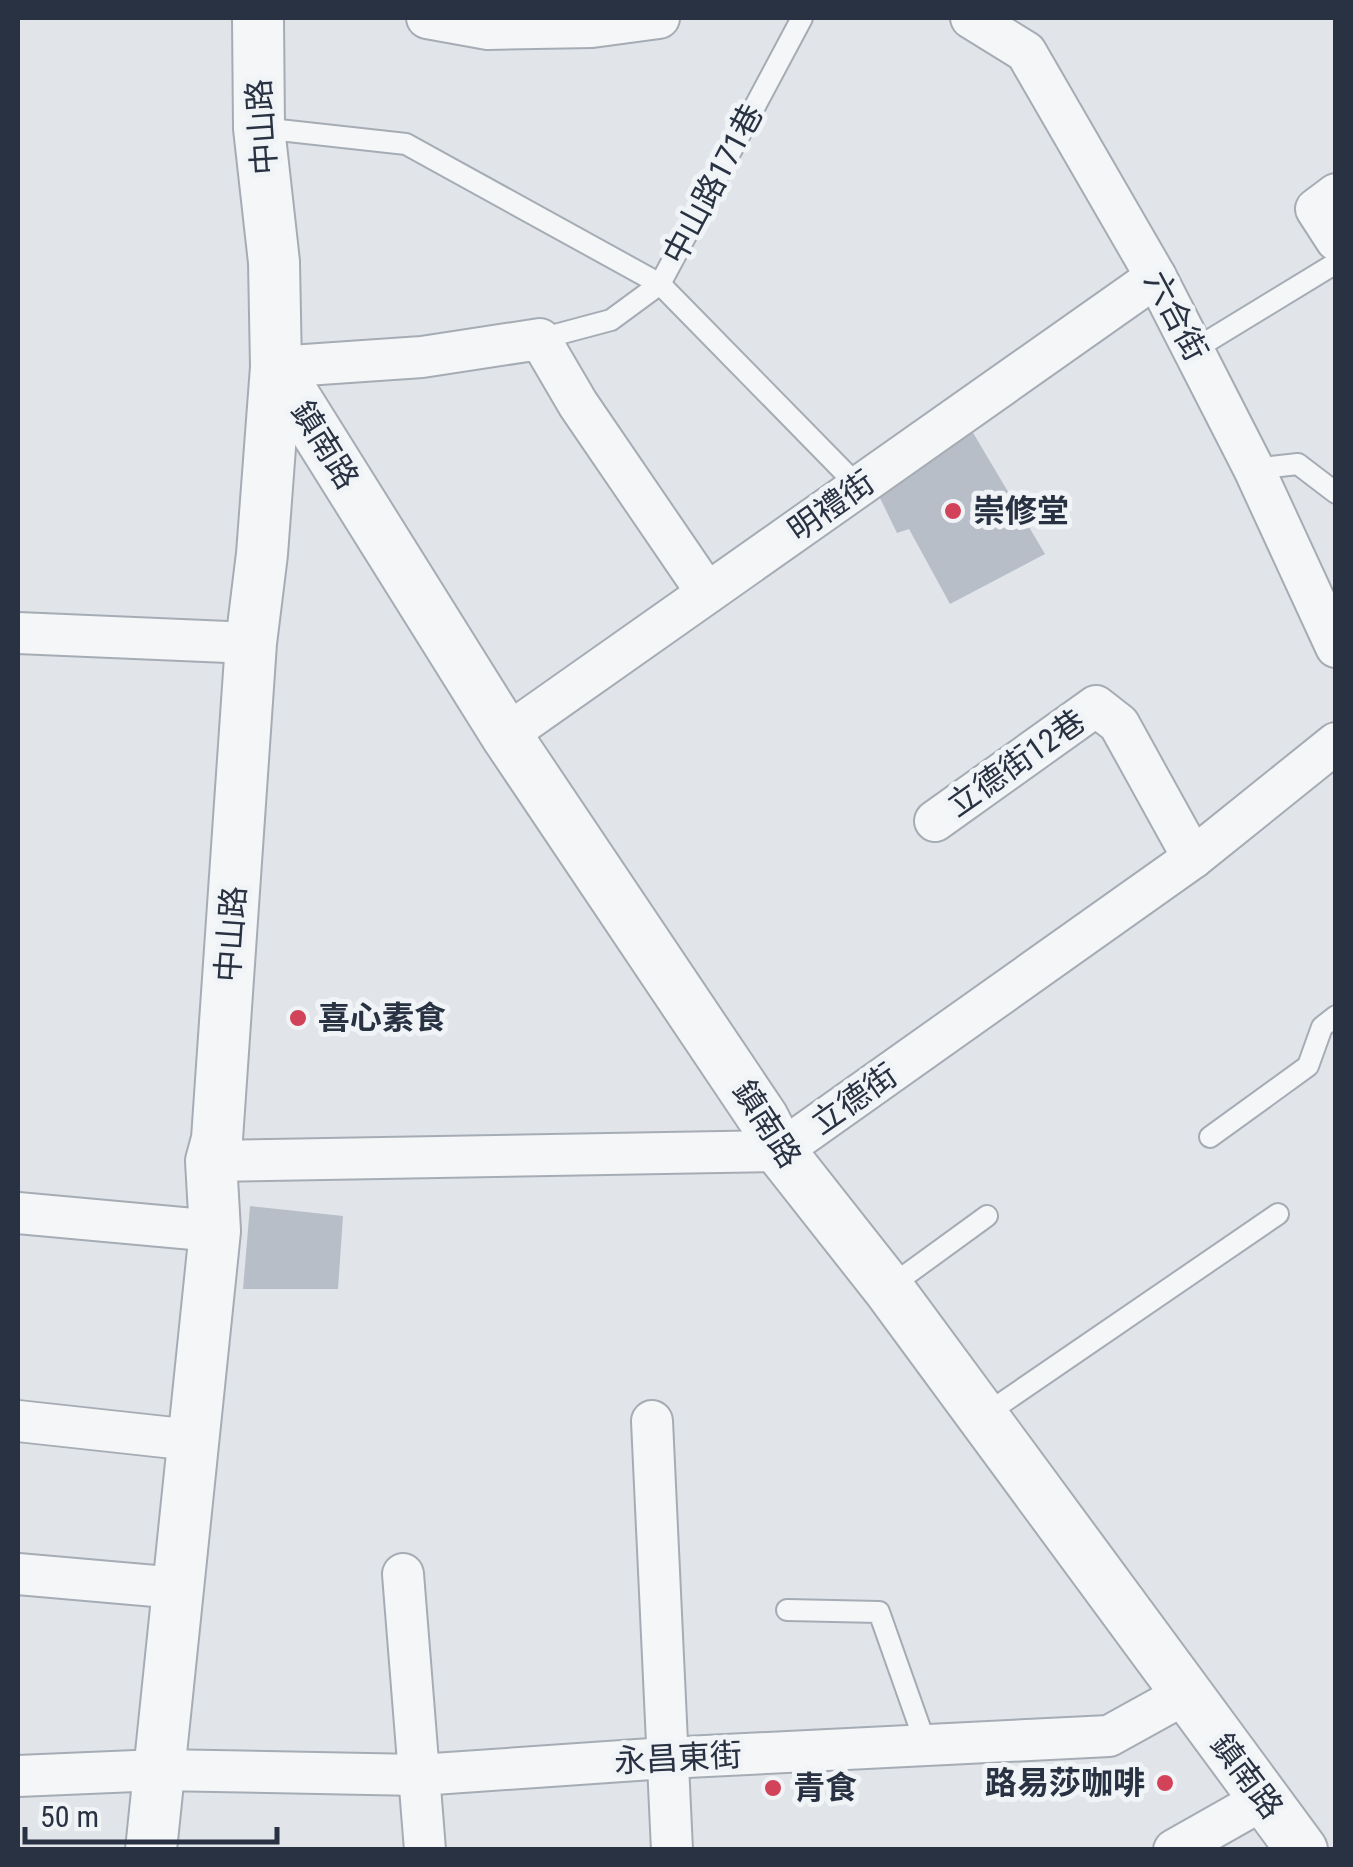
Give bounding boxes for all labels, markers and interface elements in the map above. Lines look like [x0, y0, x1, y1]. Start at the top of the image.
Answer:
street label: 中山路 [240, 78, 284, 176]
street label: 中山路171巷 [655, 98, 771, 270]
street label: 六合街 [1137, 265, 1215, 367]
street label: 鎮南路 [283, 394, 367, 496]
street label: 明禮街 [781, 463, 881, 549]
place label: 崇修堂 [973, 492, 1069, 530]
marker: 崇修堂 [942, 500, 964, 522]
street label: 立德街12巷 [940, 702, 1092, 824]
street label: 中山路 [209, 885, 253, 983]
place label: 喜心素食 [318, 999, 446, 1037]
marker: 喜心素食 [287, 1007, 309, 1029]
street label: 立德街 [804, 1056, 904, 1142]
street label: 鎮南路 [725, 1073, 809, 1175]
street label: 鎮南路 [1203, 1726, 1291, 1826]
street label: 永昌東街 [613, 1736, 743, 1780]
place label: 路易莎咖啡 [985, 1764, 1145, 1802]
place label: 青食 [793, 1769, 857, 1807]
marker: 路易莎咖啡 [1154, 1772, 1176, 1794]
marker: 青食 [762, 1777, 784, 1799]
scale bar [25, 1782, 278, 1844]
text: 50 m [40, 1799, 99, 1834]

